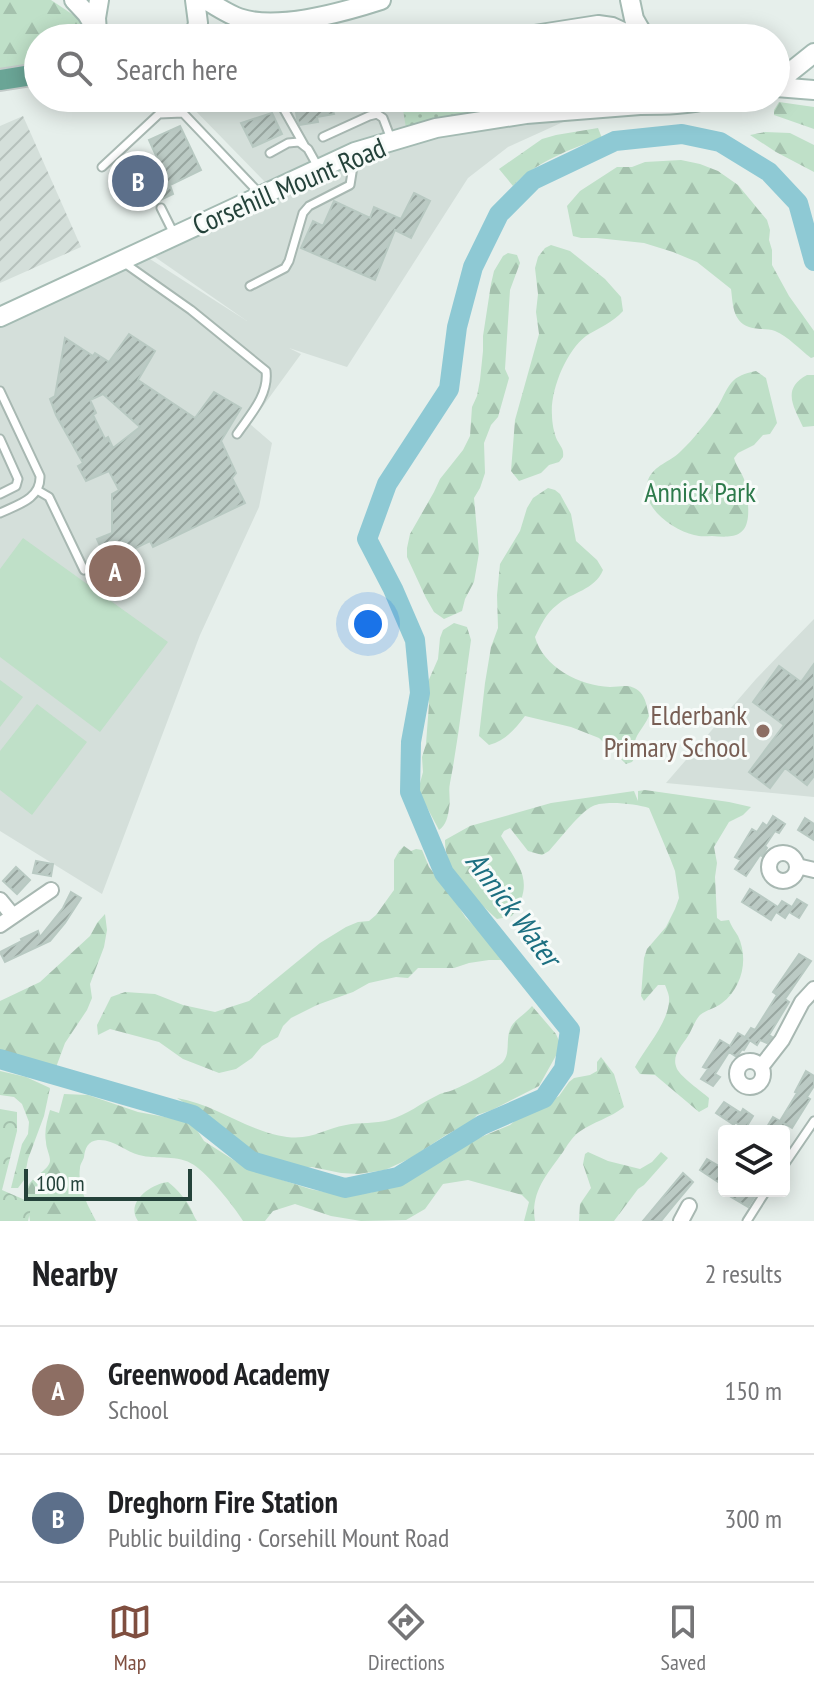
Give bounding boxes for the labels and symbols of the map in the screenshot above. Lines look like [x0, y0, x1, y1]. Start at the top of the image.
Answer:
street label: Corsehill Mount Road [187, 128, 391, 243]
pin: B [112, 151, 164, 211]
park label: Annick Park [644, 473, 756, 510]
pin: A [89, 541, 141, 601]
your location [348, 604, 388, 644]
place label: Elderbank Primary School [604, 696, 747, 765]
marker: Elderbank Primary School [754, 722, 772, 740]
water label: Annick Water [458, 843, 572, 976]
scale bar [24, 1165, 192, 1201]

